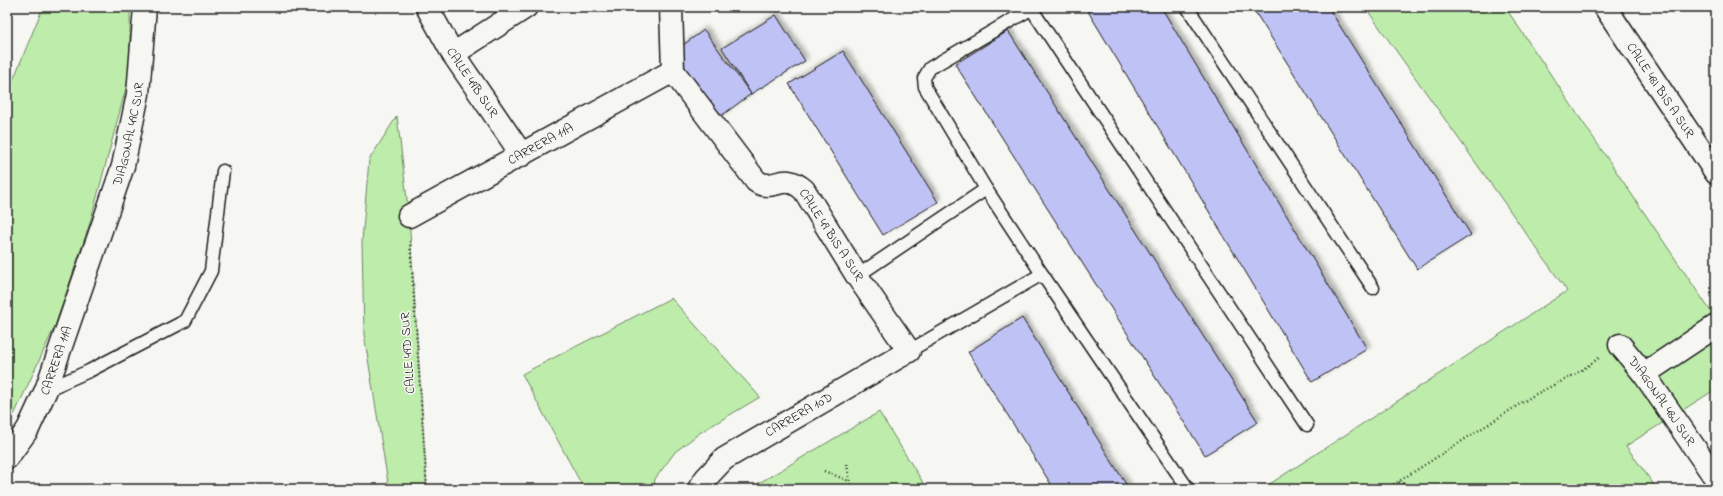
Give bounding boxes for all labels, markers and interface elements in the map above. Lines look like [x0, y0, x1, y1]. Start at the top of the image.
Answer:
street label: CALLE 48I BIS A SUR [1622, 39, 1700, 142]
street label: CALLE 49B SUR [442, 44, 503, 122]
street label: DIAGONAL 49C SUR [107, 81, 148, 189]
street label: CARRERA 11A [504, 118, 577, 169]
street label: CALLE 49 BIS A SUR [794, 185, 868, 286]
street label: CALLE 49D SUR [396, 311, 420, 394]
street label: CARRERA 11A [35, 323, 77, 398]
street label: DIAGONAL 48J SUR [1623, 351, 1700, 450]
street label: CARRERA 10D [762, 388, 836, 442]

